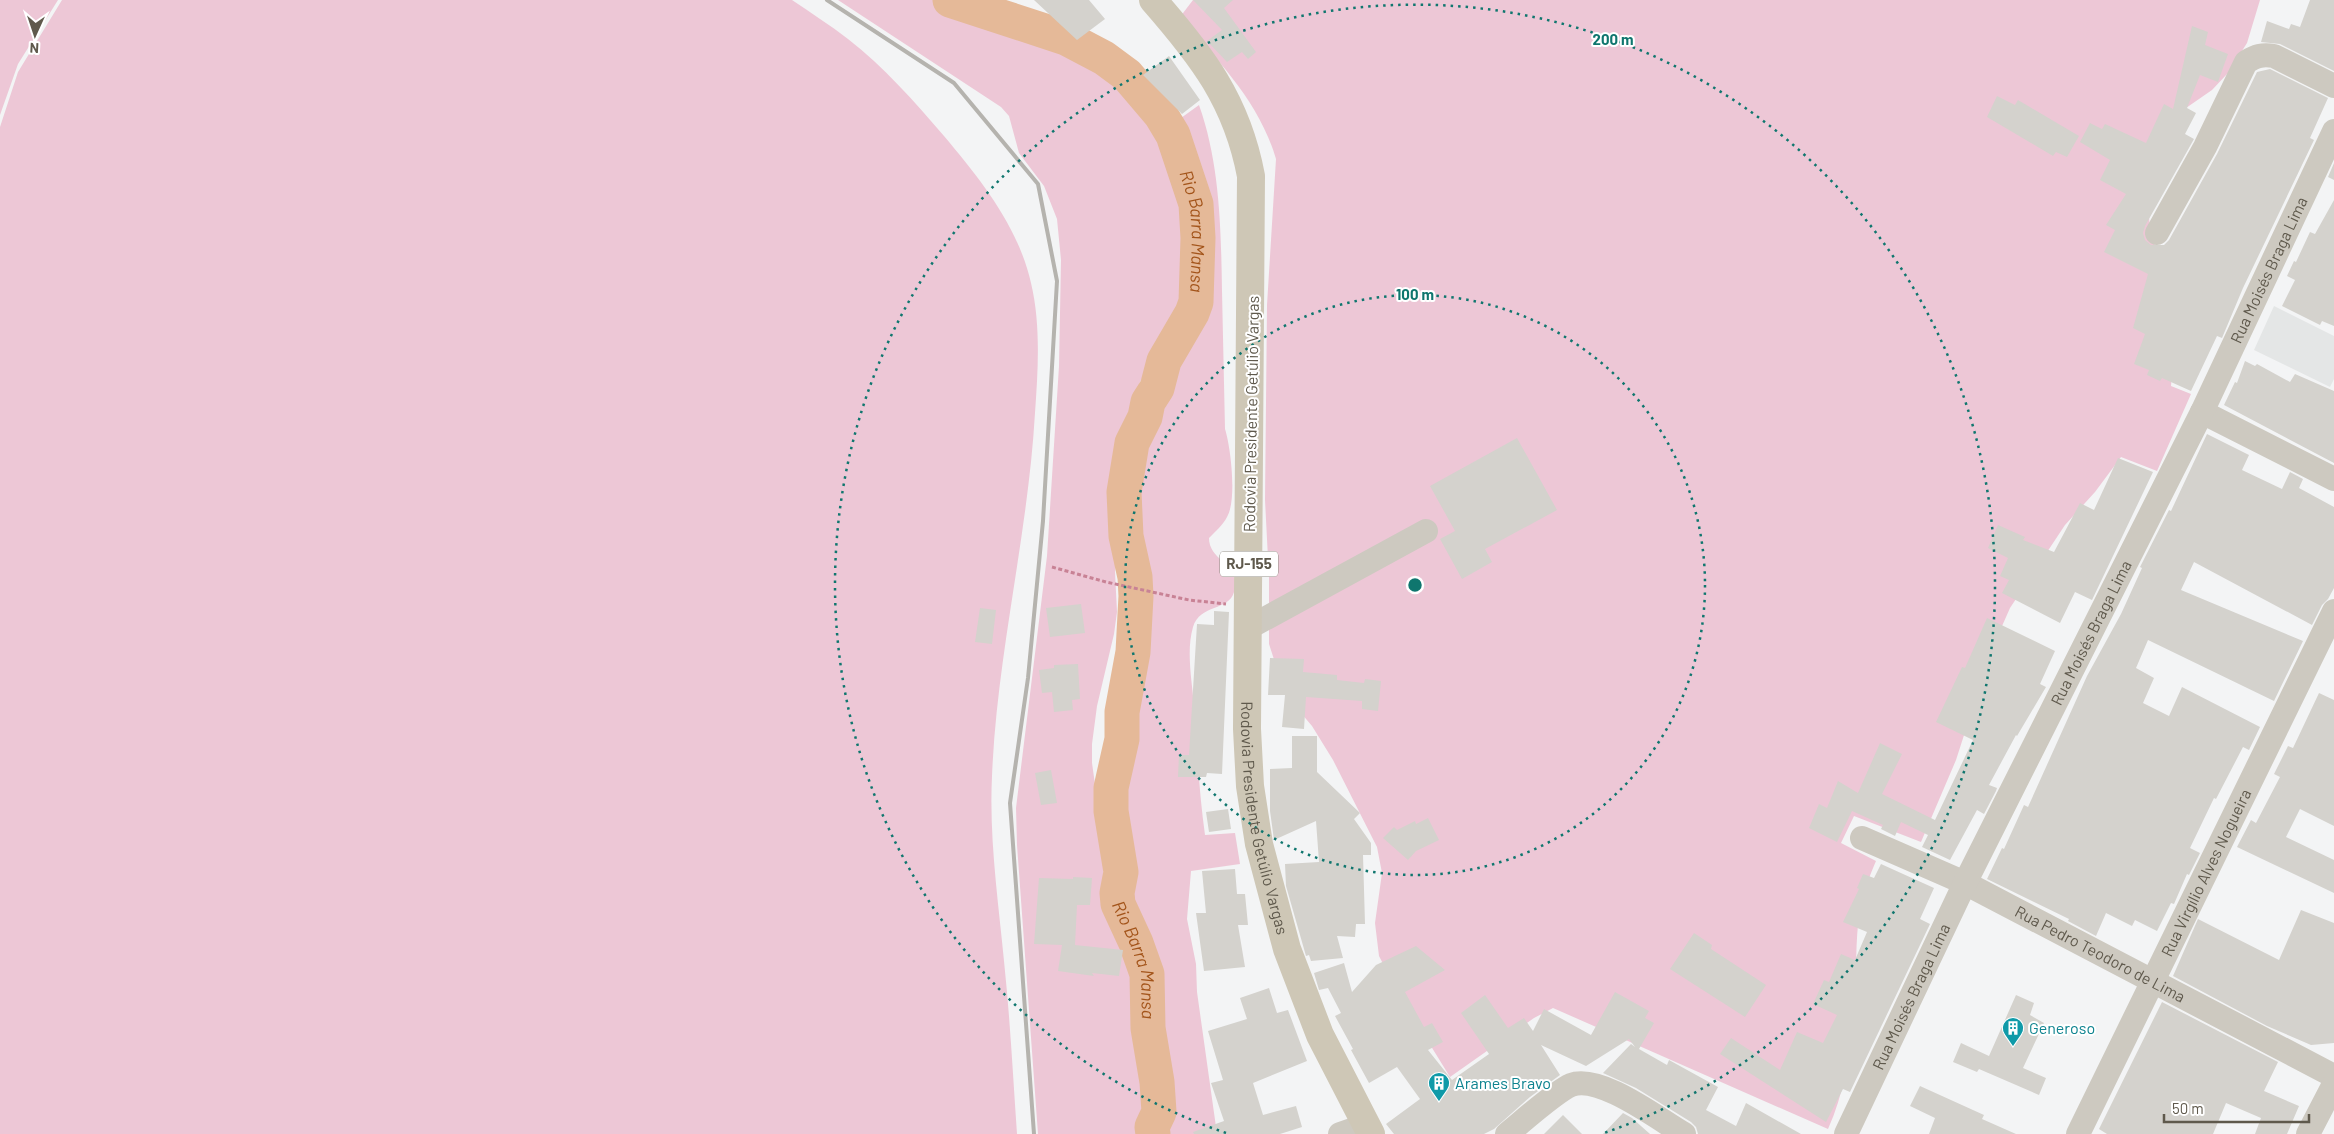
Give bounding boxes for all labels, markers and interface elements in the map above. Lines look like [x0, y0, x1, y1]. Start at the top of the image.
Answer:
north arrow [10, 10, 60, 60]
text: 200 m [1592, 30, 1634, 48]
text: N [29, 40, 39, 57]
water label: Rio Barra Mansa [1176, 167, 1210, 293]
street label: Rua Moisés Braga Lima [2226, 193, 2311, 346]
text: 100 m [1396, 285, 1434, 303]
street label: Rodovia Presidente Getúlio Vargas [1239, 296, 1262, 532]
road number: RJ-155 [1220, 552, 1278, 576]
street label: Rua Moisés Braga Lima [2046, 557, 2135, 708]
centre of rings [1406, 576, 1424, 594]
street label: Rodovia Presidente Getúlio Vargas [1238, 701, 1293, 936]
street label: Rua Virgílio Alves Nogueira [2157, 786, 2254, 959]
water label: Rio Barra Mansa [1108, 897, 1160, 1019]
street label: Rua Pedro Teodoro de Lima [2012, 901, 2189, 1006]
street label: Rua Moisés Braga Lima [1868, 920, 1953, 1073]
building icon: Generoso [2001, 1016, 2025, 1047]
place label: Generoso [2029, 1018, 2095, 1037]
building icon: Arames Bravo [1427, 1071, 1451, 1102]
place label: Arames Bravo [1455, 1073, 1551, 1092]
scale bar [2164, 1092, 2309, 1124]
text: 50 m [2172, 1099, 2204, 1117]

